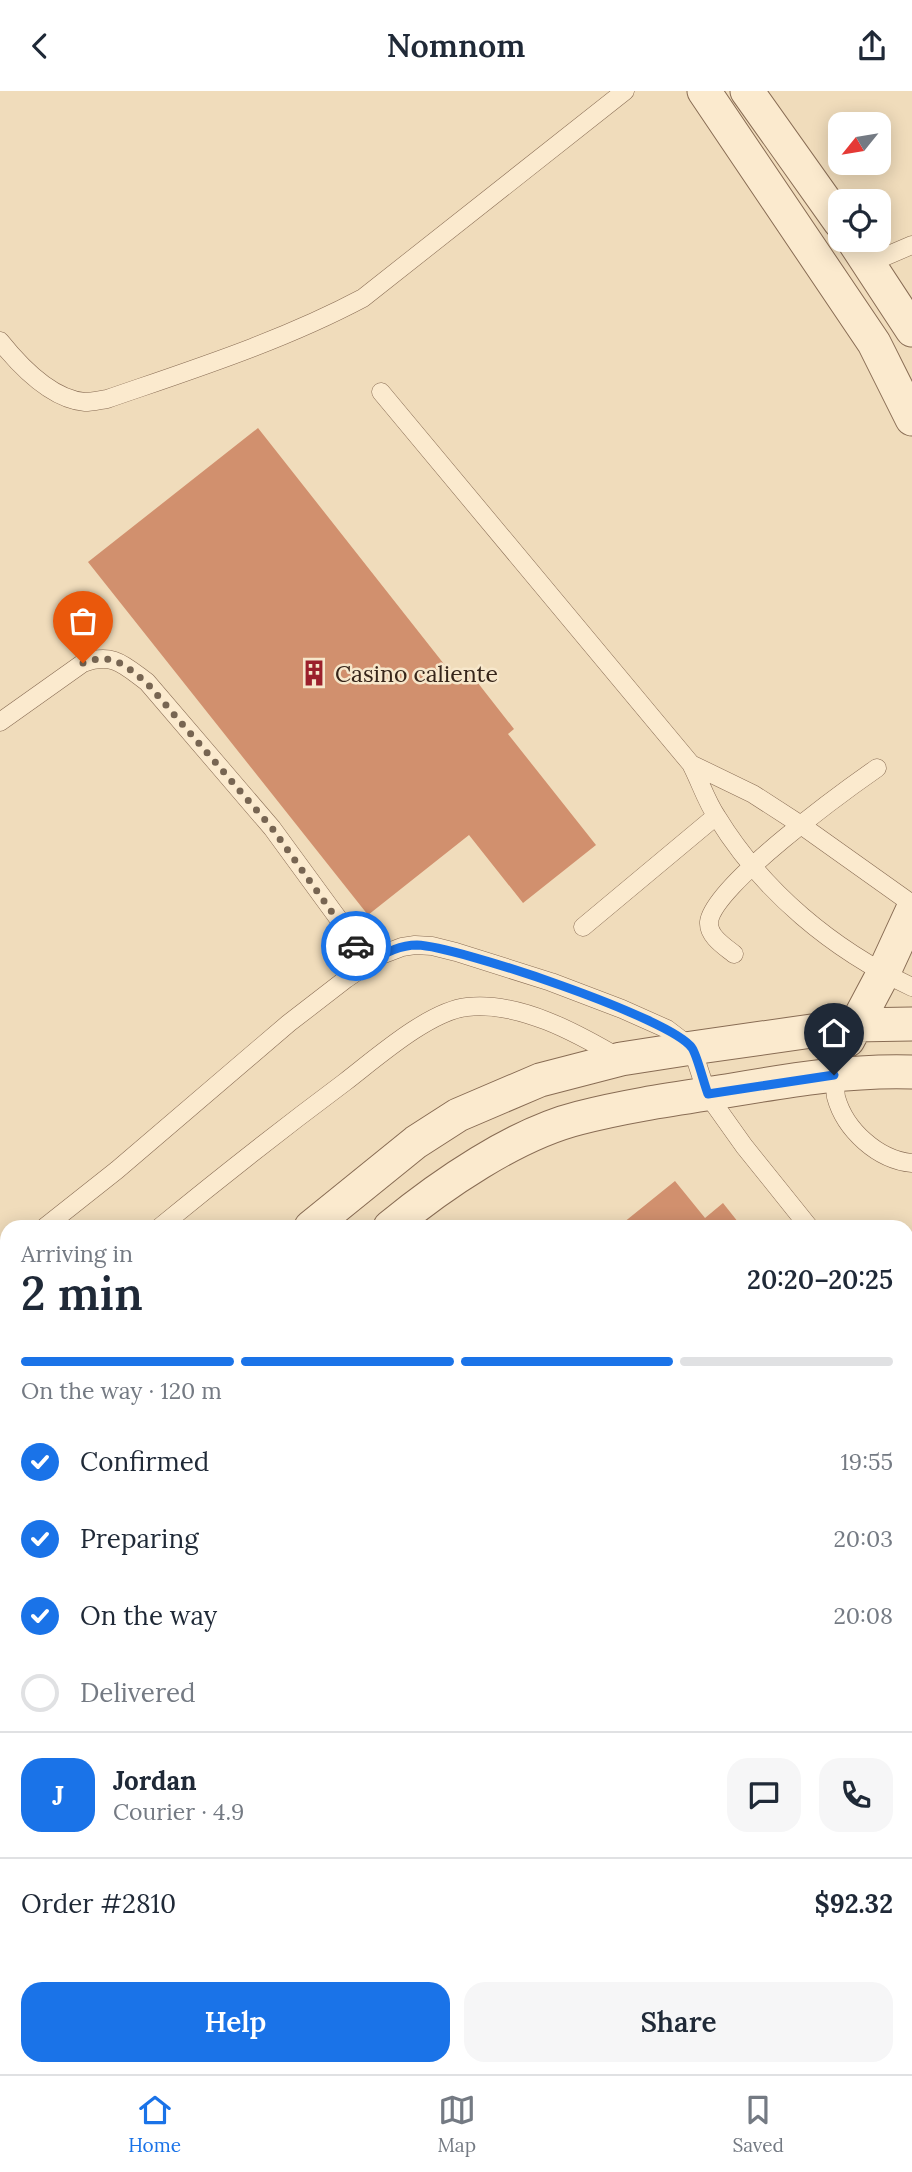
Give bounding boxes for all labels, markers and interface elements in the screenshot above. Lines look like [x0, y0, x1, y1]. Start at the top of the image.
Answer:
text: Nomnom [387, 25, 525, 66]
icon: back [21, 27, 59, 65]
icon: share [853, 27, 891, 65]
north arrow [828, 112, 891, 175]
map controls [828, 112, 891, 252]
button: locate [828, 189, 891, 252]
pin [53, 591, 113, 663]
icon: bag [64, 602, 102, 640]
building icon: Casino caliente [299, 658, 329, 688]
place label: Casino caliente [335, 659, 498, 688]
courier [321, 911, 391, 981]
icon: car [337, 927, 375, 965]
pin [804, 1003, 864, 1075]
icon: home [815, 1014, 853, 1052]
text: Arriving in [21, 1239, 133, 1268]
text: 20:20–20:25 [747, 1263, 893, 1296]
text: 2 min [21, 1264, 143, 1323]
text: On the way · 120 m [21, 1376, 222, 1405]
icon: check [21, 1443, 59, 1481]
text: Confirmed [80, 1445, 209, 1478]
text: 19:55 [841, 1447, 893, 1476]
icon: check [21, 1520, 59, 1558]
text: Preparing [80, 1522, 199, 1555]
text: 20:03 [834, 1524, 893, 1553]
icon: check [21, 1597, 59, 1635]
text: On the way [80, 1599, 217, 1632]
text: 20:08 [833, 1601, 893, 1630]
text: Delivered [80, 1676, 196, 1709]
button: chat [727, 1758, 801, 1832]
button: phone [819, 1758, 893, 1832]
text: Jordan [113, 1764, 197, 1797]
text: J [52, 1779, 64, 1812]
text: Courier · 4.9 [113, 1797, 244, 1826]
text: Order #2810 [21, 1887, 176, 1920]
text: $92.32 [814, 1887, 893, 1920]
button: Help [21, 1982, 450, 2062]
button: Share [464, 1982, 893, 2062]
tab: Home [128, 2091, 181, 2157]
tab: Map [437, 2091, 476, 2157]
tab: Saved [732, 2091, 784, 2157]

